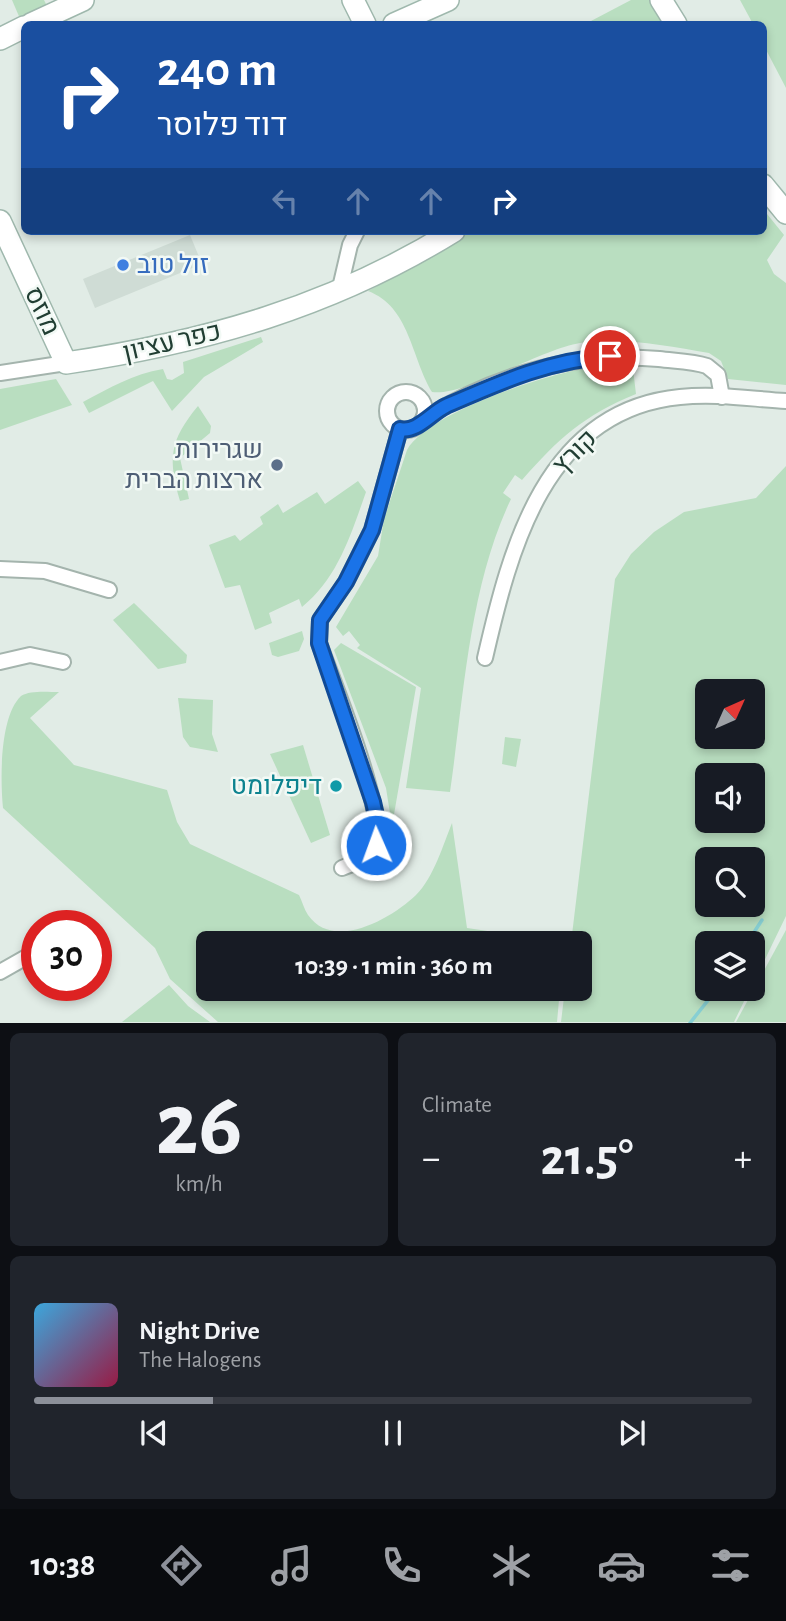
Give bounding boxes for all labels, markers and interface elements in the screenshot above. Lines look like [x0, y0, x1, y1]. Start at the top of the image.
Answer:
text: 240 m [157, 46, 277, 95]
icon: right [42, 49, 133, 140]
text: דוד פלוסר [157, 109, 287, 141]
icon: left [266, 182, 304, 220]
icon: ahead [339, 182, 377, 220]
icon: ahead [412, 182, 450, 220]
icon: right [485, 182, 523, 220]
place label: זול טוב [137, 252, 209, 278]
marker: זול טוב [115, 257, 131, 273]
street label: מוזס [20, 283, 64, 339]
street label: כפר עציון [121, 318, 223, 366]
pin [580, 326, 640, 386]
icon: arrive [591, 337, 629, 375]
street label: קורץ [548, 425, 602, 479]
place label: שגרירות ארצות הברית [125, 437, 263, 493]
marker: שגרירות ארצות הברית [269, 457, 285, 473]
north arrow [695, 679, 765, 749]
map controls [695, 679, 765, 1001]
button: sound [695, 763, 765, 833]
place label: דיפלומט [231, 773, 322, 799]
marker: דיפלומט [328, 778, 344, 794]
position arrow [339, 808, 413, 882]
button: search [695, 847, 765, 917]
speed limit sign: 30 [21, 910, 112, 1001]
button: layers [695, 931, 765, 1001]
text: 10:39 · 1 min · 360 m [295, 953, 493, 979]
text: 26 [156, 1080, 242, 1171]
text: Climate [422, 1094, 492, 1117]
text: 21.5° [541, 1132, 633, 1184]
text: − [422, 1140, 440, 1178]
text: + [734, 1140, 752, 1178]
text: km/h [175, 1173, 223, 1196]
text: Night Drive [139, 1318, 260, 1344]
text: The Halogens [139, 1349, 261, 1372]
icon: previous [135, 1414, 173, 1452]
icon: pause [374, 1414, 412, 1452]
icon: next [613, 1414, 651, 1452]
icon: directions [157, 1541, 206, 1590]
icon: music [267, 1541, 316, 1590]
icon: phone [377, 1541, 426, 1590]
icon: climate [487, 1541, 536, 1590]
icon: car [597, 1541, 646, 1590]
icon: filters [706, 1541, 755, 1590]
text: 10:38 [30, 1549, 96, 1581]

